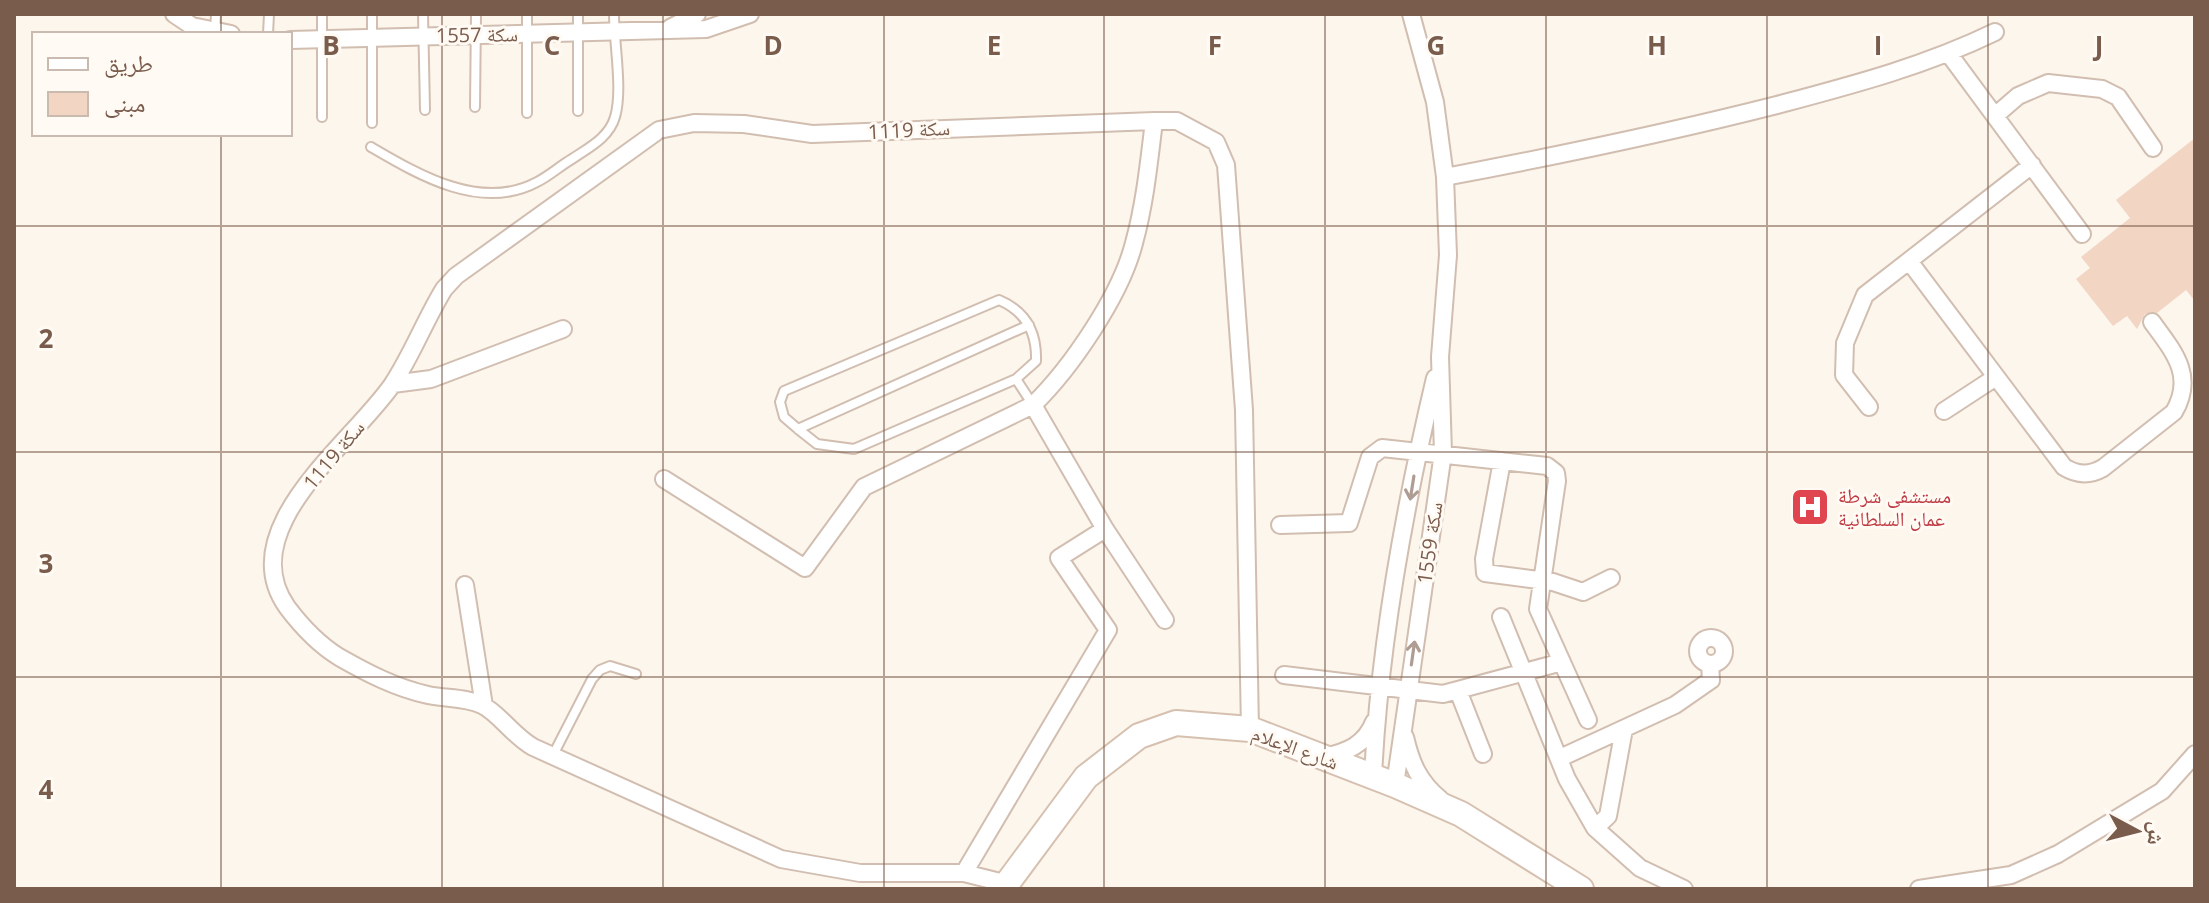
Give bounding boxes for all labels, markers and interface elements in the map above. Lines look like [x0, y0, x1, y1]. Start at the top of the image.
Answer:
street label: سكة 1557 [436, 20, 518, 49]
text: B [322, 27, 340, 63]
text: C [544, 27, 560, 63]
text: D [763, 27, 783, 63]
text: E [987, 27, 1001, 63]
text: F [1208, 27, 1222, 63]
text: G [1427, 27, 1445, 63]
text: H [1647, 27, 1667, 63]
text: I [1874, 27, 1882, 63]
text: J [2093, 27, 2103, 63]
legend [32, 32, 292, 136]
text: طريق [104, 46, 153, 79]
text: مبنى [104, 86, 145, 119]
street label: سكة 1119 [867, 114, 951, 145]
text: 2 [39, 320, 54, 356]
street label: سكة 1119 [297, 414, 370, 495]
one-way arrow [1404, 475, 1419, 500]
place label: مستشفى شرطة عمان السلطانية [1838, 482, 1951, 532]
hospital icon: مستشفى شرطة عمان السلطانية [1789, 486, 1831, 528]
street label: سكة 1559 [1410, 500, 1449, 586]
text: 3 [39, 545, 53, 581]
one-way arrow [1406, 641, 1421, 666]
street label: شارع الإعلام [1248, 719, 1342, 777]
text: 4 [39, 771, 54, 807]
north arrow [2097, 791, 2177, 871]
text: ش [2142, 820, 2174, 847]

